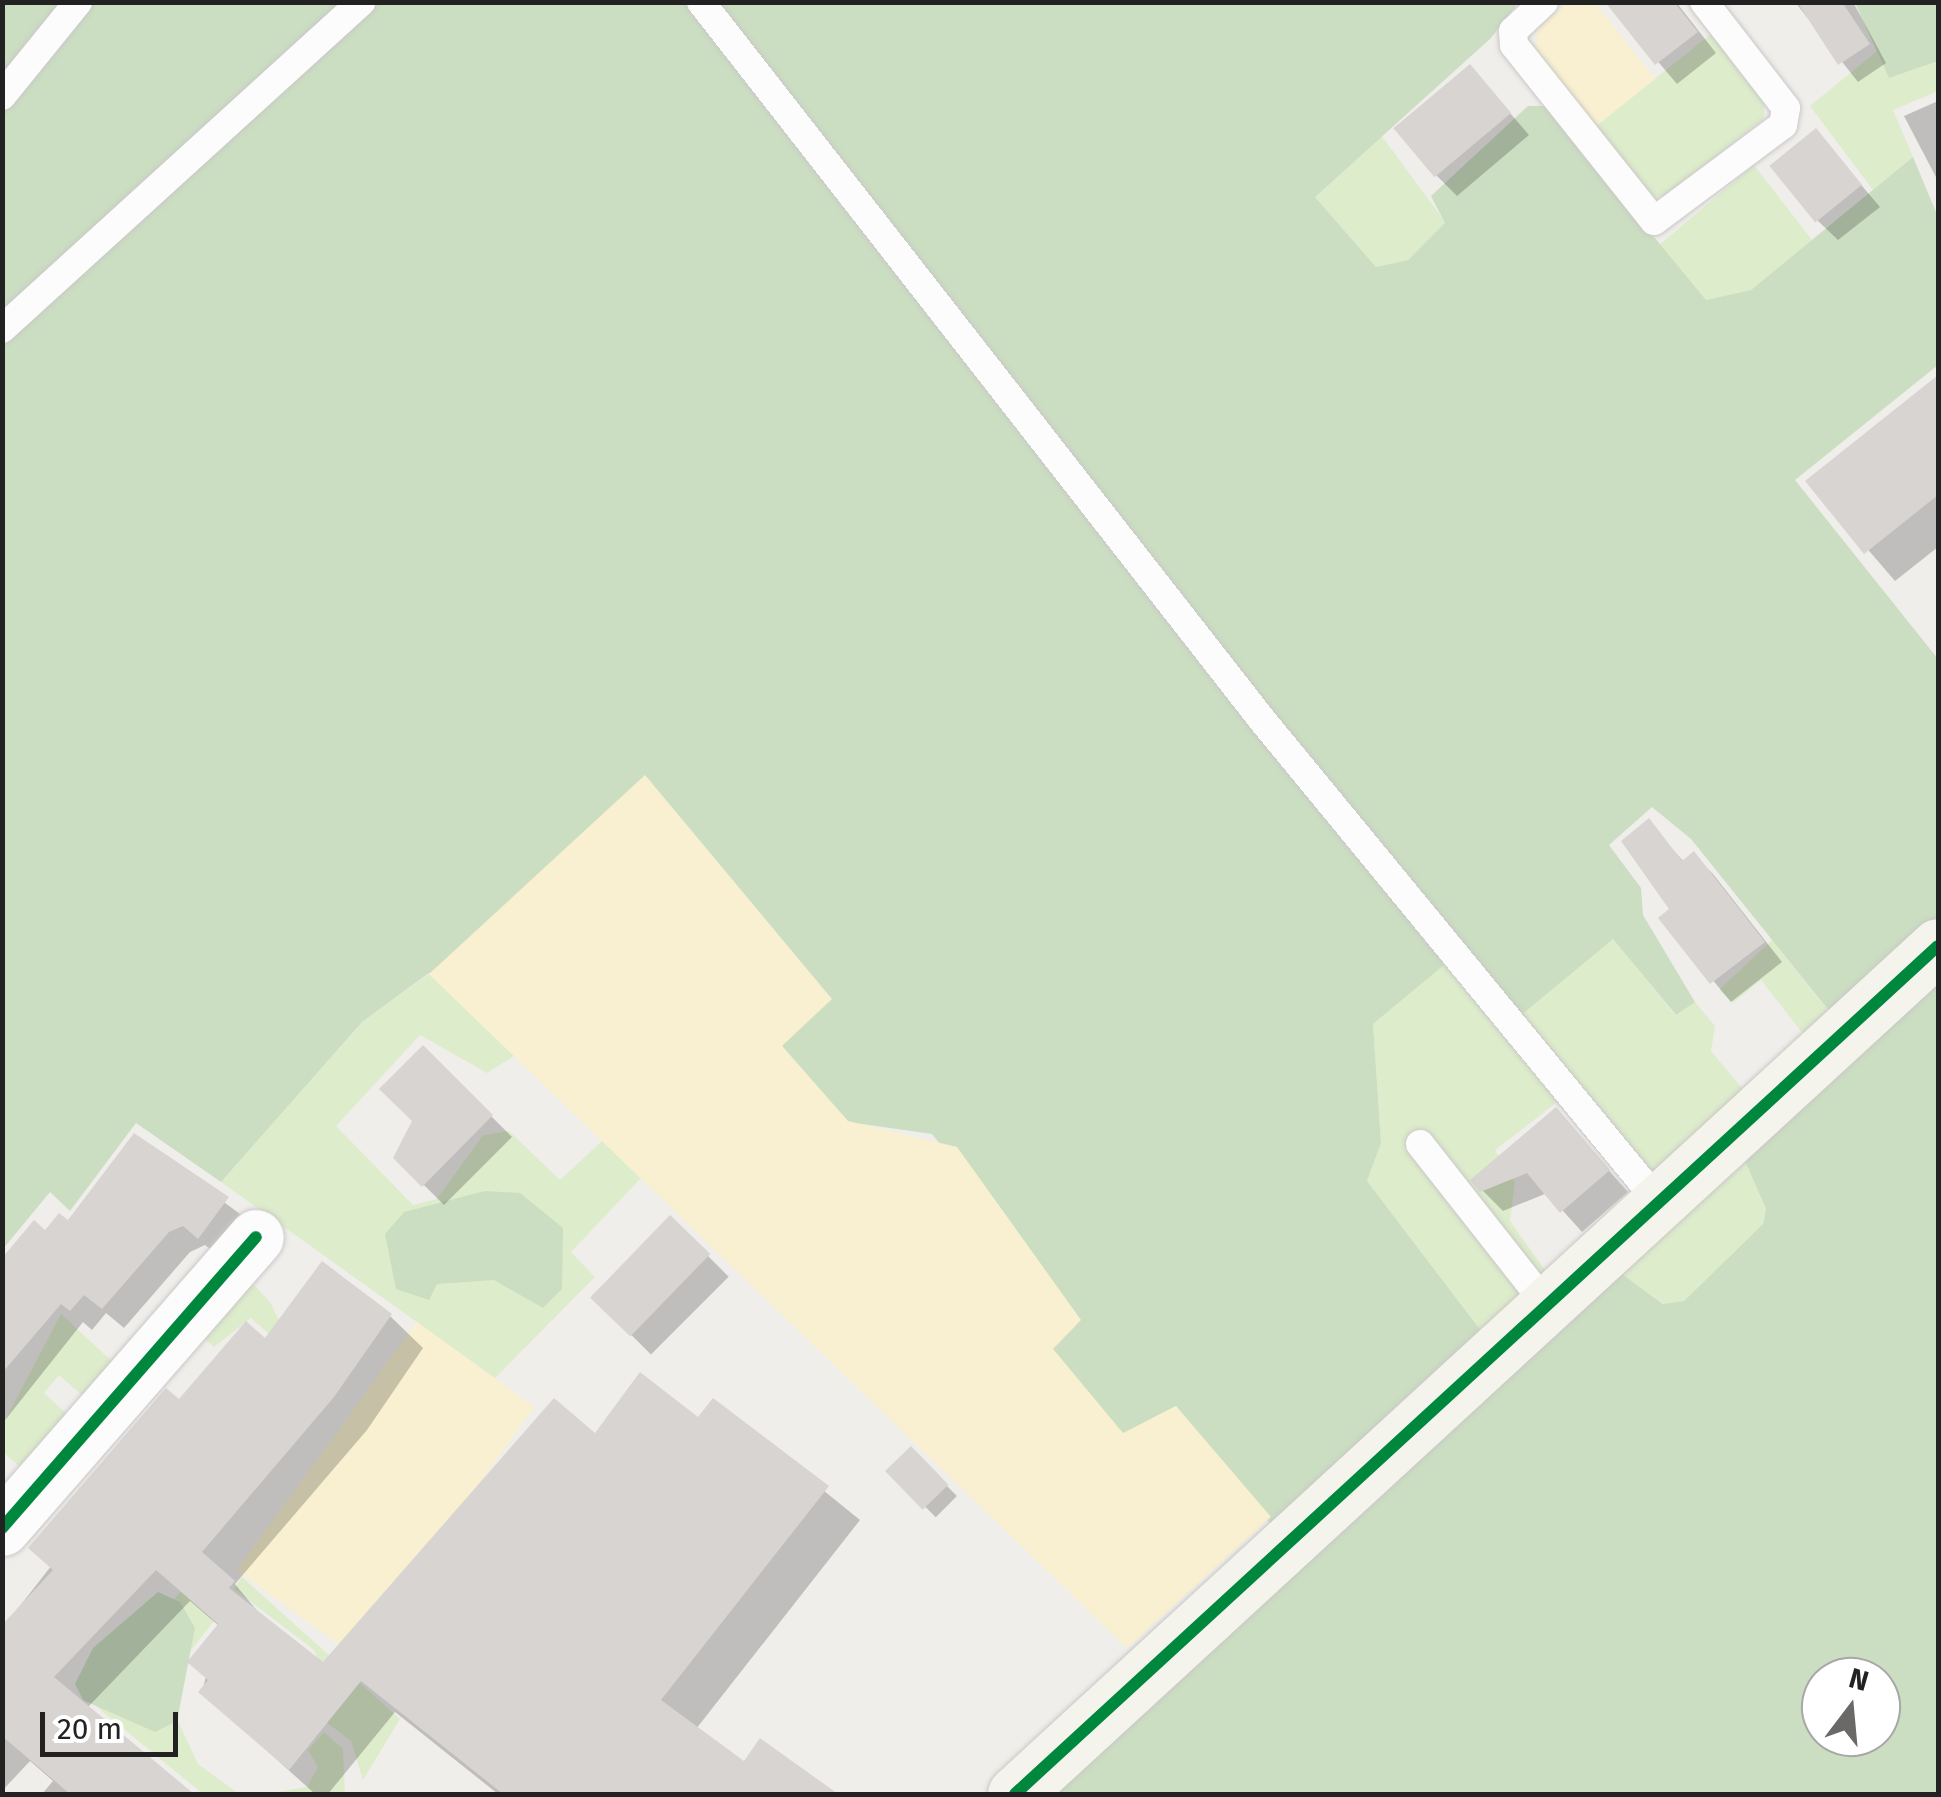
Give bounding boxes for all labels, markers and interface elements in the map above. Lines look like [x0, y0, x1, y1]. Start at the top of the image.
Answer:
north arrow [1801, 1657, 1901, 1757]
text: N [1845, 1661, 1872, 1698]
scale bar [45, 1692, 182, 1754]
text: 20 m [57, 1711, 122, 1747]

